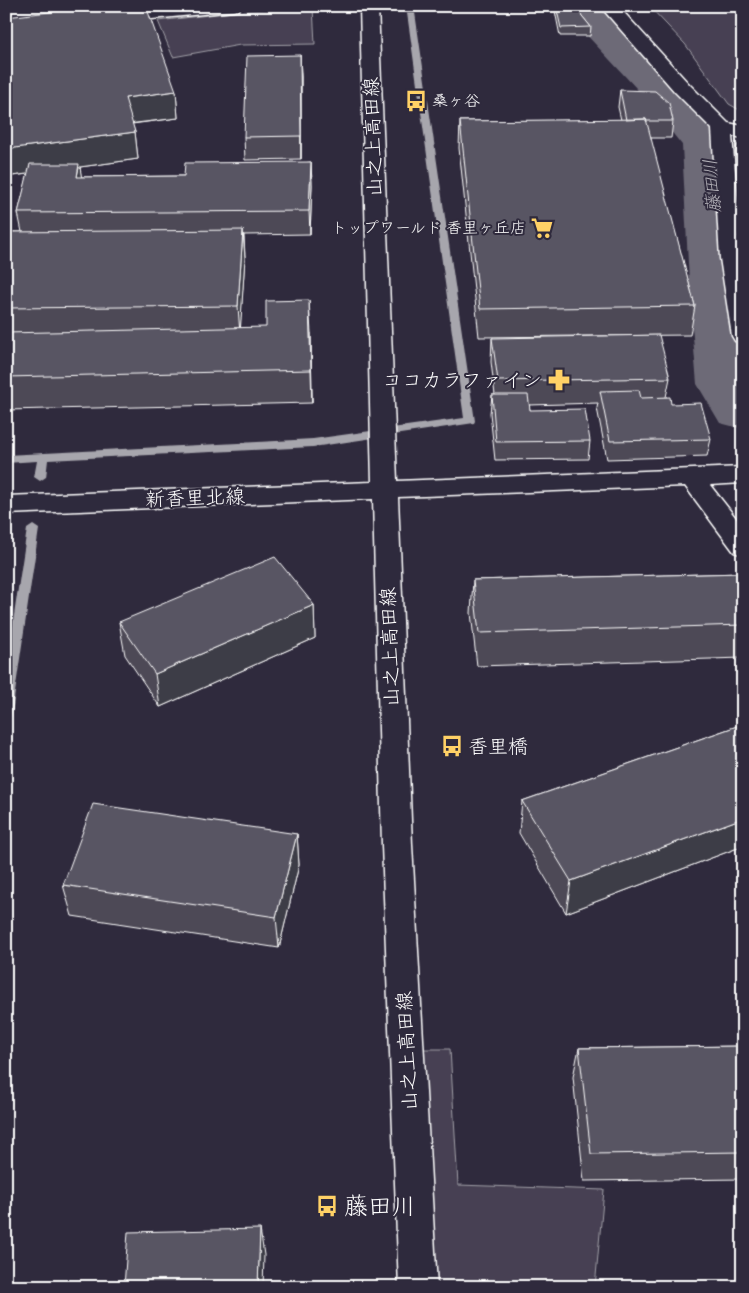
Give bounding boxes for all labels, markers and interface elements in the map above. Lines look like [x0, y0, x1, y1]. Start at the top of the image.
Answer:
street label: 山之上高田線 [358, 77, 388, 197]
bus stop icon: 桑ヶ谷 [403, 88, 429, 114]
place label: 桑ヶ谷 [432, 91, 480, 111]
water label: 藤田川 [699, 158, 725, 214]
supermarket icon: トップワールド 香里ヶ丘店 [529, 215, 555, 241]
place label: トップワールド 香里ヶ丘店 [331, 218, 526, 238]
pharmacy icon: ココカラファイン [546, 367, 572, 393]
place label: ココカラファイン [382, 368, 542, 393]
street label: 新香里北線 [145, 484, 245, 512]
street label: 山之上高田線 [375, 587, 405, 707]
bus stop icon: 香里橋 [439, 733, 465, 759]
place label: 香里橋 [468, 734, 528, 759]
street label: 山之上高田線 [391, 990, 423, 1112]
place label: 藤田川 [344, 1191, 416, 1221]
bus stop icon: 藤田川 [314, 1193, 340, 1219]

